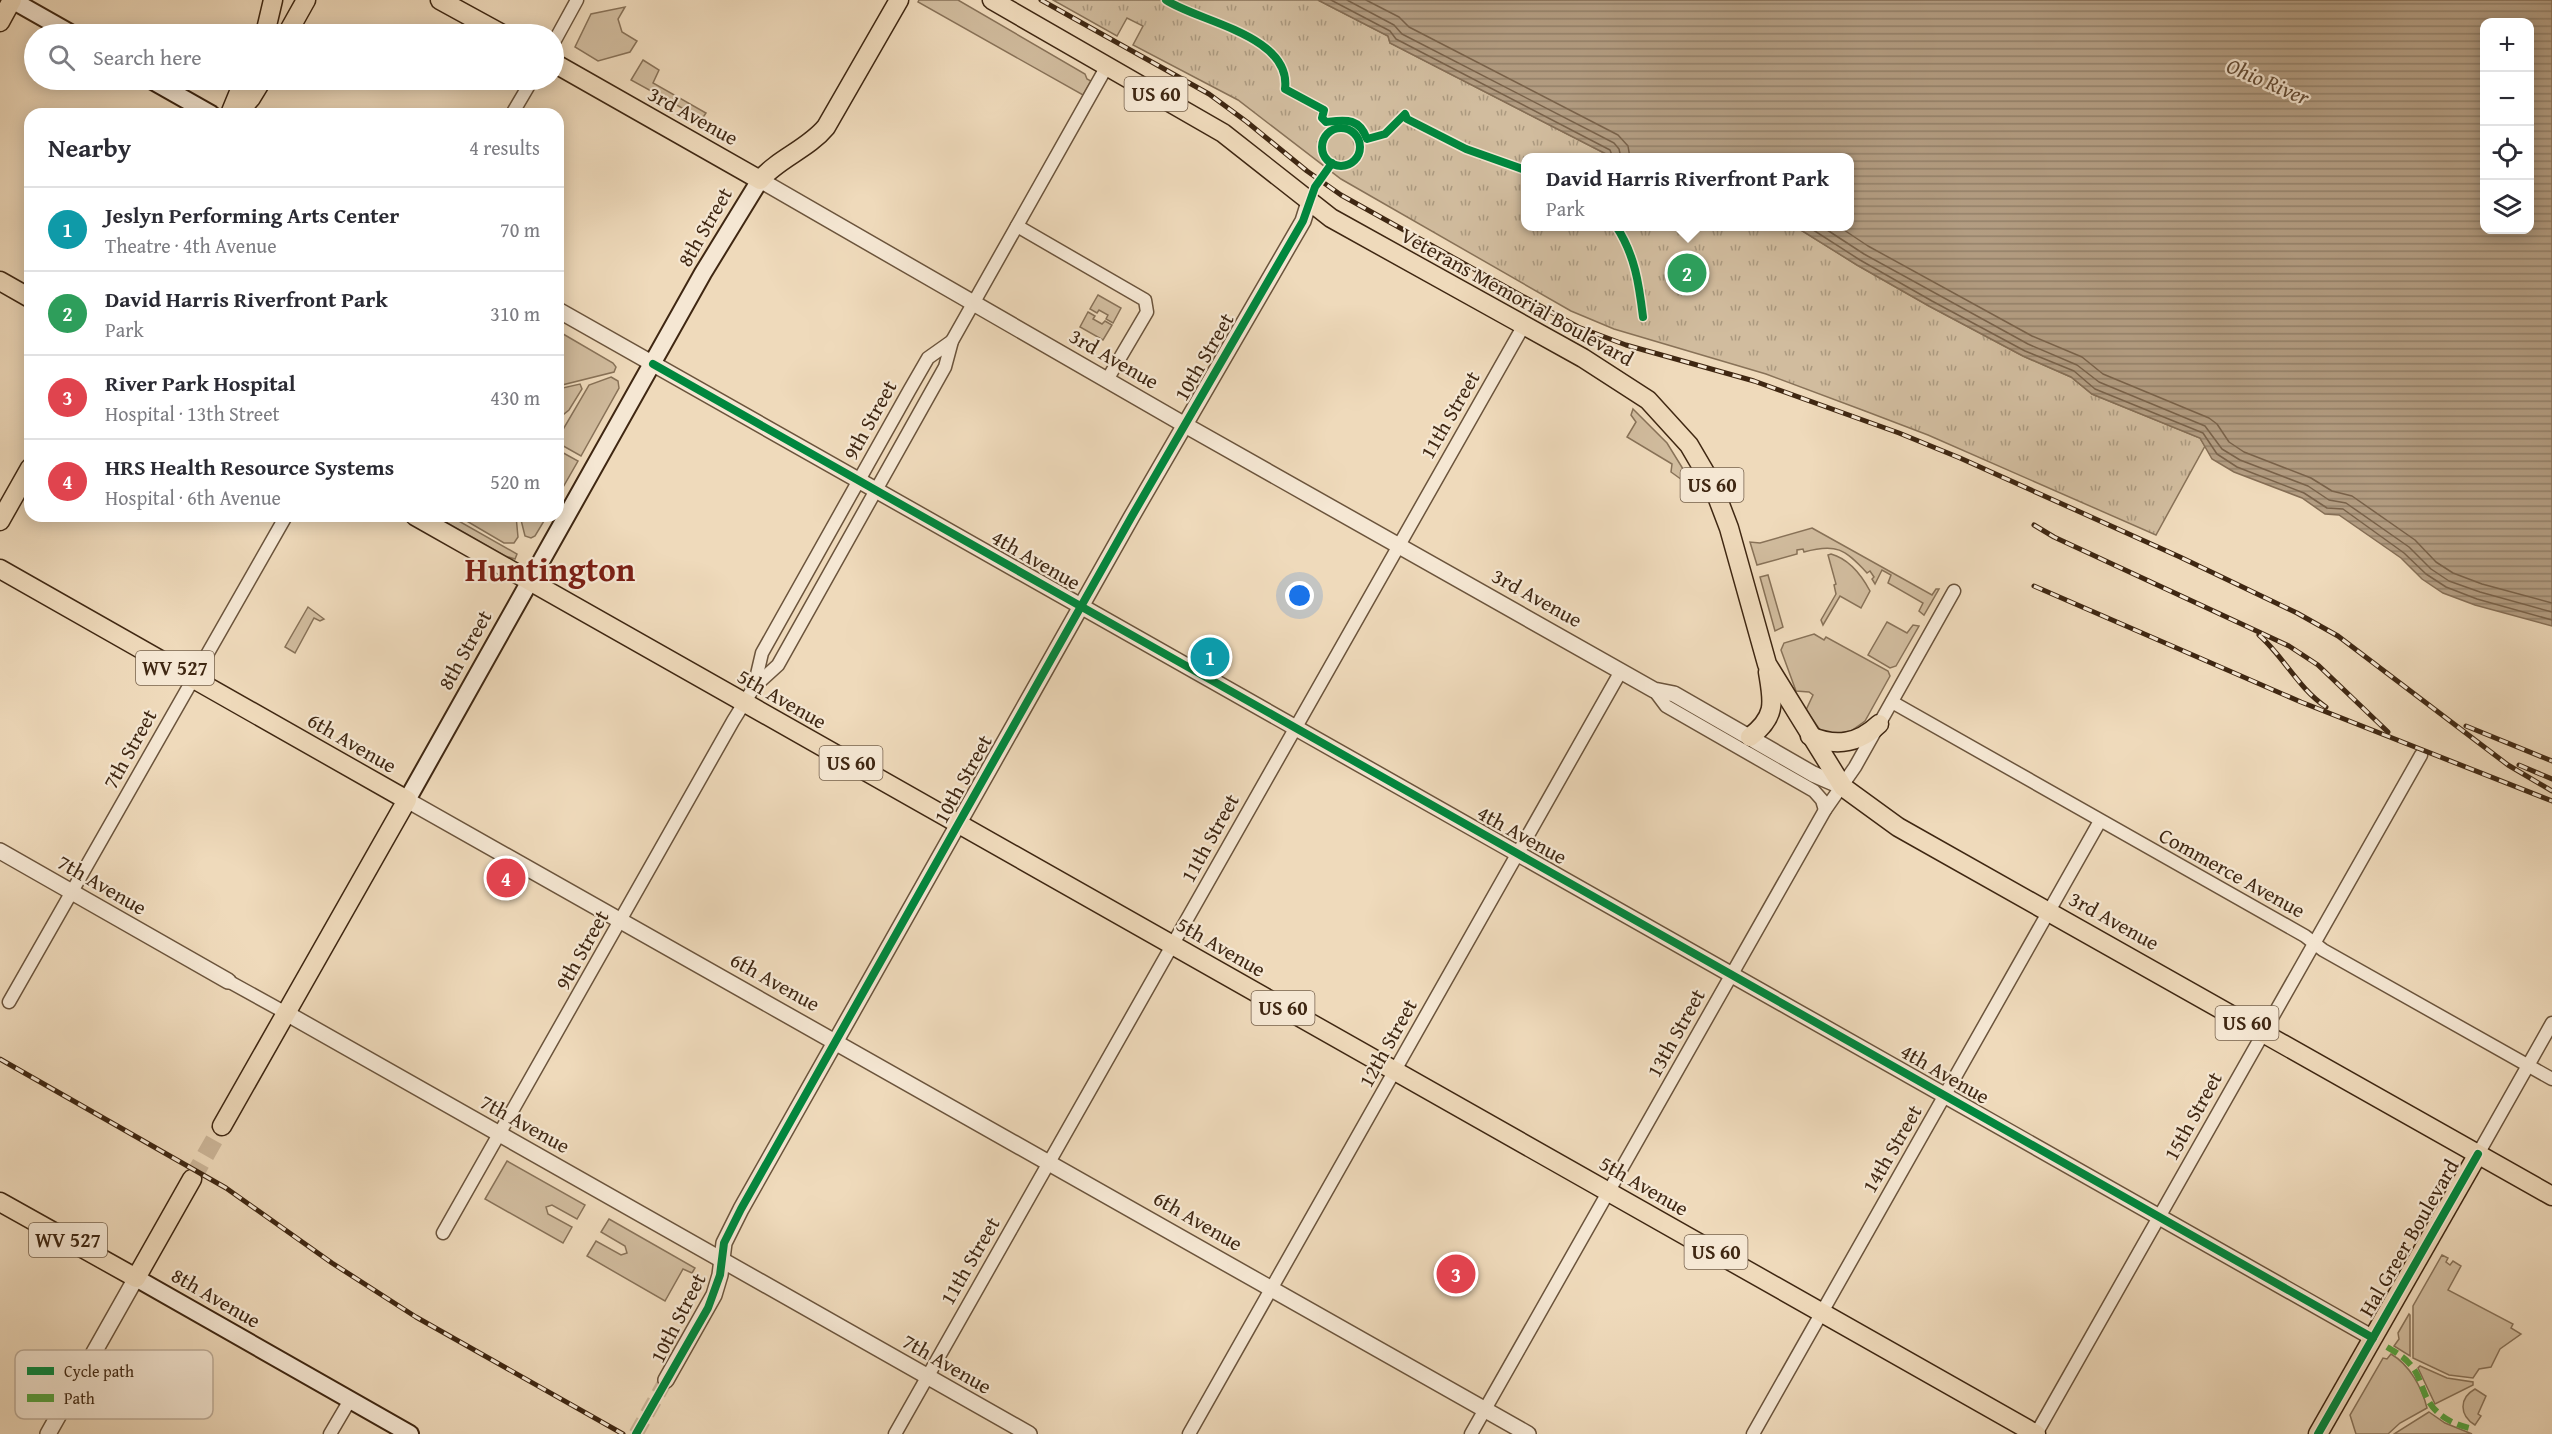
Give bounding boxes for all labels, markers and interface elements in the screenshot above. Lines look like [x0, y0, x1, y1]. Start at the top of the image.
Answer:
map controls [2480, 18, 2534, 234]
button: + [2480, 18, 2534, 72]
search box [24, 24, 564, 90]
icon: search [45, 41, 78, 74]
text: Search here [93, 41, 202, 73]
water label: Ohio River [2222, 49, 2315, 113]
button: − [2480, 72, 2534, 126]
road number: US 60 [1124, 77, 1188, 111]
street label: 3rd Avenue [642, 78, 744, 153]
button: locate [2480, 126, 2534, 180]
text: Nearby [48, 128, 131, 167]
text: 4 results [469, 133, 540, 162]
popup [1521, 153, 1854, 231]
text: David Harris Riverfront Park [1546, 162, 1829, 194]
button: layers [2480, 180, 2534, 234]
street label: 8th Street [669, 181, 740, 272]
text: Park [1546, 194, 1585, 223]
text: Jeslyn Performing Arts Center [105, 199, 399, 231]
text: 1 [62, 215, 73, 244]
text: 70 m [500, 215, 540, 244]
street label: Veterans Memorial Boulevard [1395, 219, 1640, 374]
text: Theatre · 4th Avenue [105, 231, 277, 260]
pin: 2 [1668, 250, 1706, 296]
text: David Harris Riverfront Park [105, 283, 388, 315]
text: 2 [62, 299, 73, 328]
text: 310 m [490, 299, 540, 328]
street label: 10th Street [1166, 306, 1242, 407]
text: Park [105, 315, 144, 344]
street label: 3rd Avenue [1064, 320, 1165, 397]
street label: 11th Street [1412, 364, 1488, 465]
text: River Park Hospital [105, 367, 296, 399]
street label: 9th Street [835, 374, 905, 465]
text: 3 [62, 383, 73, 412]
text: 430 m [490, 383, 540, 412]
text: Hospital · 13th Street [105, 399, 280, 428]
text: HRS Health Resource Systems [105, 451, 394, 483]
text: 4 [62, 467, 73, 496]
text: 520 m [490, 467, 540, 496]
road number: US 60 [1680, 468, 1744, 502]
text: Hospital · 6th Avenue [105, 483, 281, 512]
street label: 4th Avenue [986, 522, 1087, 598]
district label: Huntington [465, 545, 636, 593]
street label: 3rd Avenue [1486, 560, 1588, 635]
your location [1285, 581, 1314, 610]
street label: 8th Street [430, 604, 500, 695]
pin: 1 [1190, 634, 1230, 680]
road number: WV 527 [136, 651, 214, 685]
street label: 5th Avenue [732, 661, 833, 737]
street label: 7th Street [95, 703, 165, 794]
street label: 6th Avenue [302, 705, 403, 781]
street label: 10th Street [925, 728, 1000, 829]
road number: US 60 [820, 746, 882, 780]
street label: 11th Street [1172, 787, 1247, 888]
street label: 4th Avenue [1472, 797, 1573, 872]
street label: Commerce Avenue [2153, 820, 2311, 926]
street label: 7th Avenue [52, 847, 153, 923]
pin: 4 [486, 856, 526, 900]
street label: 3rd Avenue [2063, 883, 2165, 958]
street label: 9th Street [547, 904, 617, 995]
street label: 5th Avenue [1171, 909, 1272, 985]
street label: 6th Avenue [725, 944, 826, 1019]
street label: 13th Street [1638, 982, 1713, 1083]
road number: US 60 [1252, 991, 1314, 1025]
street label: 12th Street [1350, 992, 1425, 1093]
road number: US 60 [2216, 1006, 2278, 1040]
street label: 4th Avenue [1895, 1036, 1996, 1112]
street label: 15th Street [2155, 1065, 2230, 1166]
street label: 7th Avenue [475, 1086, 576, 1161]
street label: 14th Street [1854, 1098, 1930, 1199]
street label: 5th Avenue [1594, 1148, 1695, 1224]
street label: Hal Greer Boulevard [2351, 1152, 2467, 1322]
street label: 6th Avenue [1148, 1183, 1249, 1259]
street label: 11th Street [932, 1210, 1008, 1311]
road number: WV 527 [29, 1223, 107, 1257]
road number: US 60 [1684, 1235, 1748, 1269]
pin: 3 [1436, 1252, 1476, 1296]
street label: 8th Avenue [166, 1260, 267, 1336]
street label: 10th Street [642, 1267, 714, 1368]
street label: 7th Avenue [897, 1326, 998, 1402]
legend [15, 1350, 213, 1419]
text: Cycle path [64, 1359, 134, 1383]
text: Path [64, 1386, 95, 1410]

